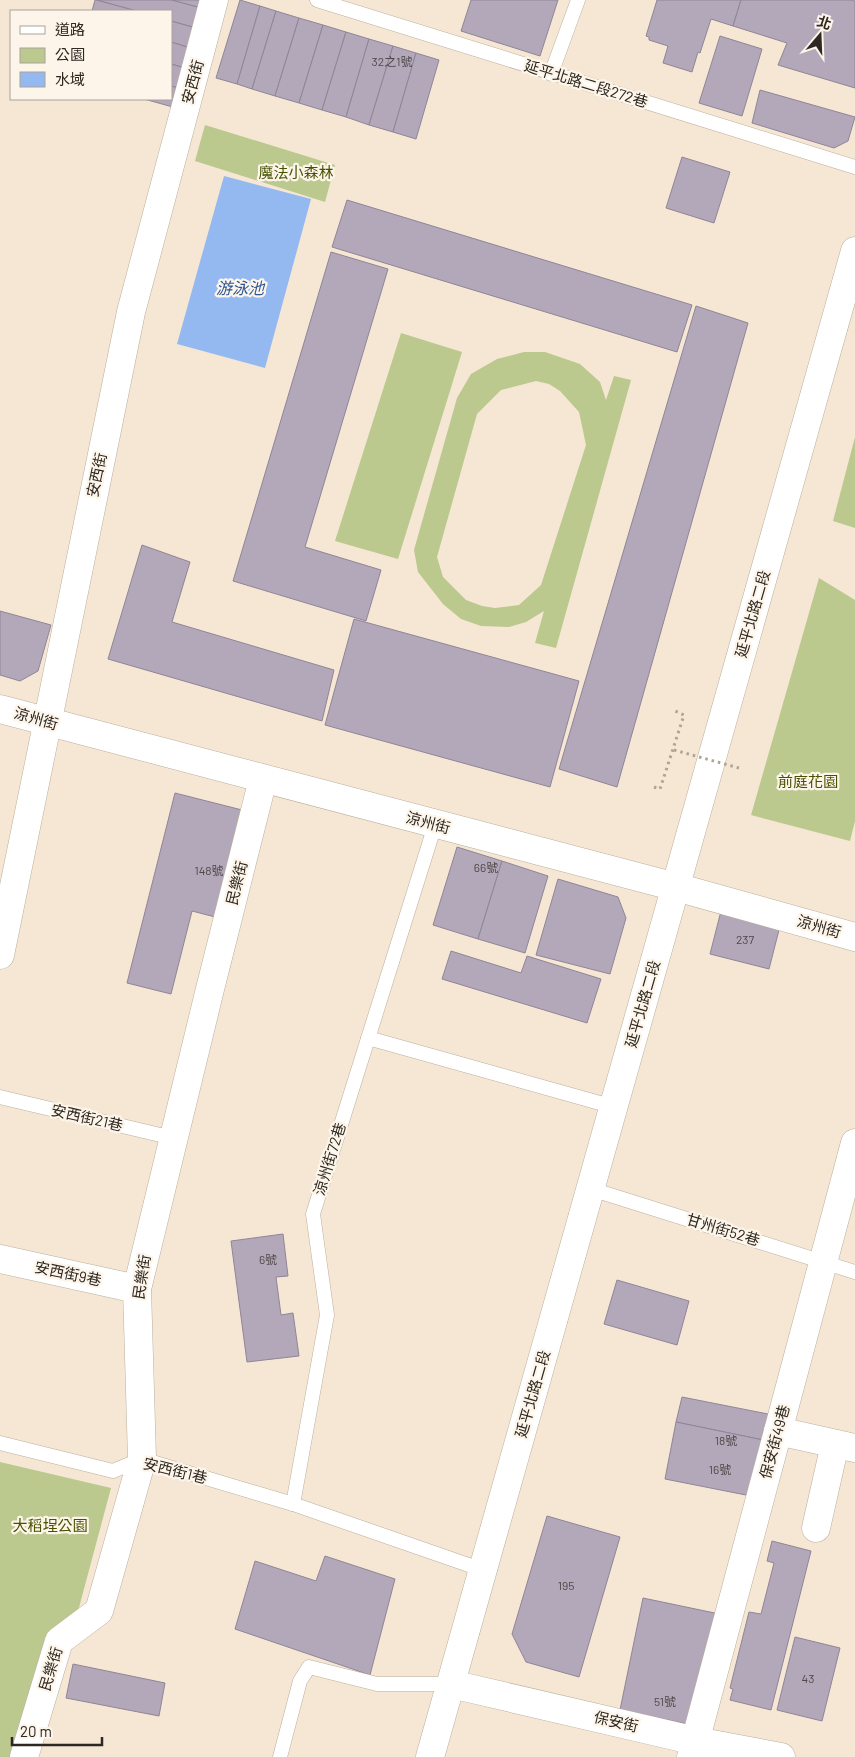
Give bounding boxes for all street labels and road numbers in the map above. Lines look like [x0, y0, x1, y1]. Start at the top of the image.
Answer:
street label: 延平北路二段272巷 [522, 56, 650, 110]
street label: 安西街 [178, 58, 207, 106]
street label: 安西街 [83, 451, 110, 499]
street label: 延平北路二段 [731, 568, 773, 659]
street label: 涼州街 [12, 703, 60, 733]
street label: 涼州街 [404, 808, 452, 837]
street label: 民樂街 [222, 859, 250, 907]
street label: 涼州街 [795, 911, 843, 941]
street label: 延平北路二段 [621, 958, 663, 1049]
street label: 安西街21巷 [50, 1100, 125, 1134]
street label: 涼州街72巷 [309, 1120, 349, 1197]
street label: 甘州街52巷 [684, 1209, 762, 1249]
street label: 民樂街 [129, 1253, 153, 1300]
street label: 安西街9巷 [33, 1257, 103, 1289]
street label: 延平北路二段 [511, 1348, 553, 1439]
street label: 保安街49巷 [755, 1403, 793, 1481]
street label: 安西街1巷 [141, 1453, 209, 1487]
street label: 民樂街 [35, 1645, 65, 1693]
street label: 保安街 [592, 1707, 640, 1735]

